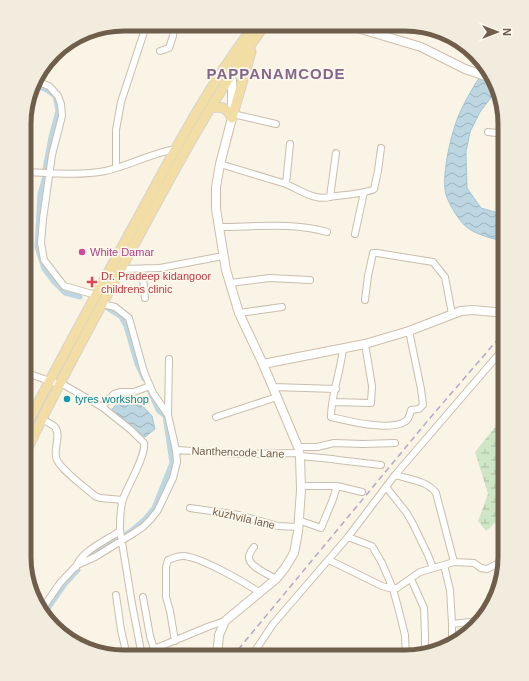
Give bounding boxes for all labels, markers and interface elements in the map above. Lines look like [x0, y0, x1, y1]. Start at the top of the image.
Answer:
north arrow [477, 12, 517, 52]
text: N [501, 28, 513, 36]
district label: PAPPANAMCODE [207, 65, 345, 82]
place label: White Damar [90, 246, 155, 258]
marker: White Damar [77, 247, 87, 257]
place label: Dr. Pradeep kidangoor childrens clinic [101, 270, 211, 295]
marker: Dr. Pradeep kidangoor childrens clinic [86, 276, 98, 288]
place label: tyres workshop [75, 393, 149, 405]
marker: tyres workshop [62, 394, 72, 404]
street label: Nanthencode Lane [191, 444, 285, 460]
street label: kuzhvila lane [212, 505, 276, 531]

